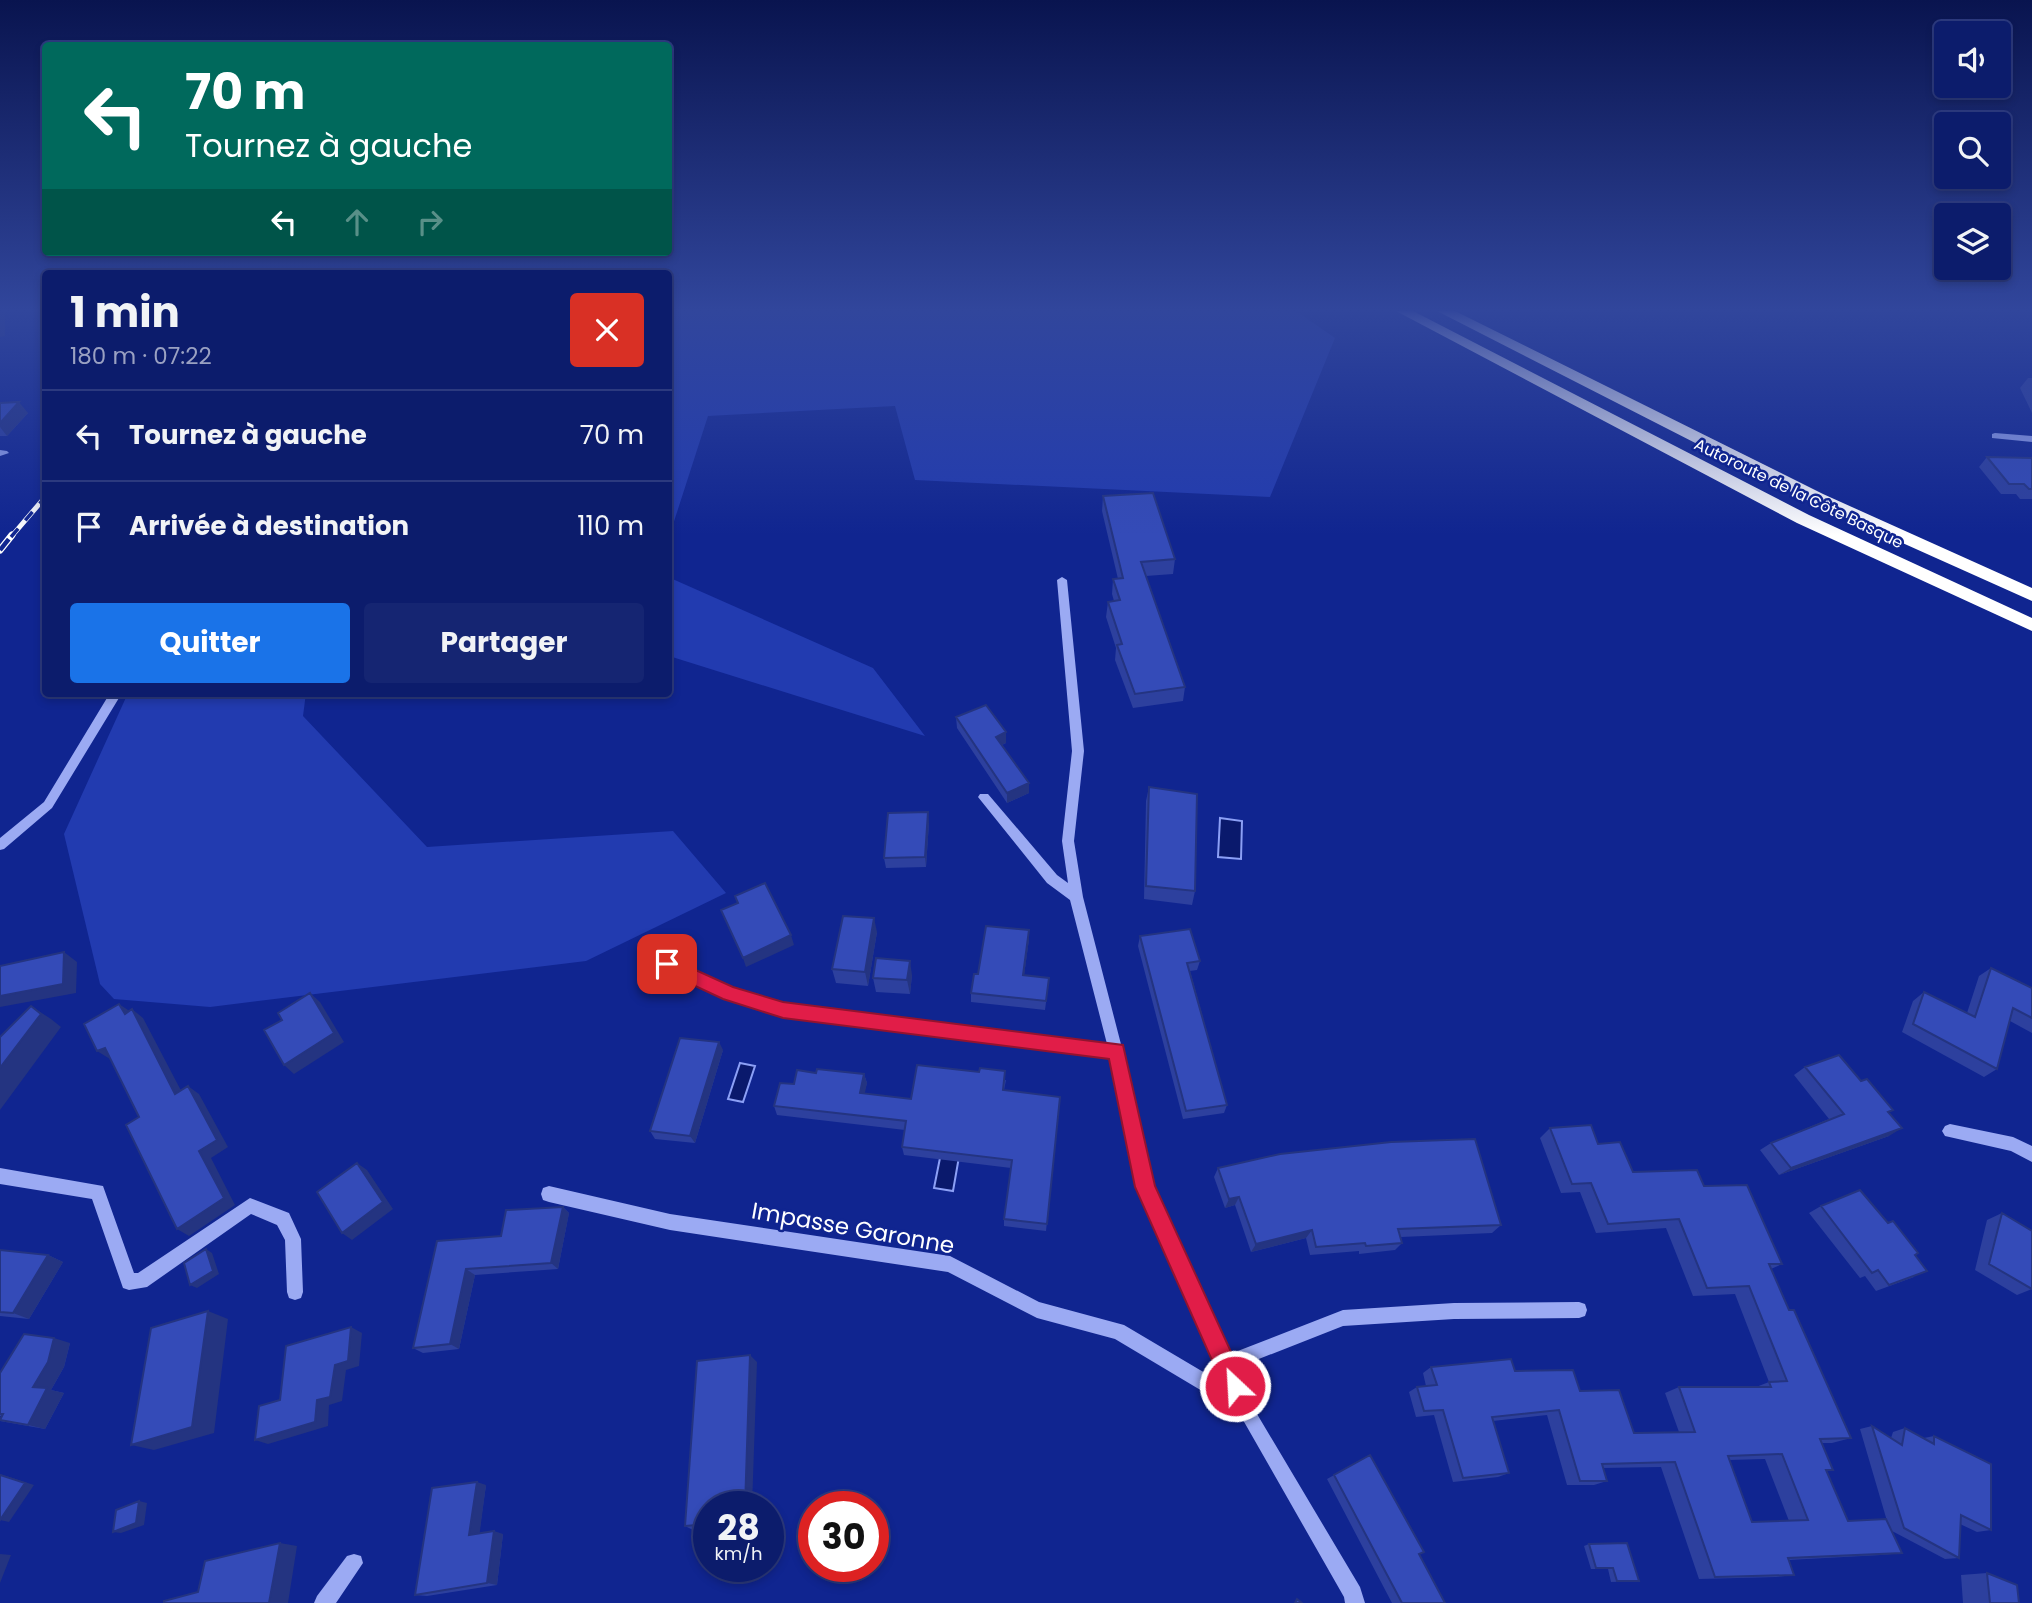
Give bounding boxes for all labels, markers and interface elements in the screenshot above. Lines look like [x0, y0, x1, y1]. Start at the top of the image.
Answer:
map controls [1934, 21, 2011, 280]
button: sound [1934, 21, 2011, 98]
text: 70 m [185, 58, 305, 126]
icon: left [70, 70, 161, 161]
button: search [1934, 112, 2011, 189]
text: Tournez à gauche [185, 123, 472, 168]
icon: left [265, 203, 303, 241]
icon: ahead [338, 203, 376, 241]
icon: right [411, 203, 449, 241]
button: layers [1934, 203, 2011, 280]
text: 1 min [70, 283, 180, 342]
button: close [570, 293, 644, 367]
text: 180 m · 07:22 [70, 340, 212, 372]
icon: left [70, 417, 108, 455]
text: Tournez à gauche [129, 417, 367, 453]
text: 70 m [580, 417, 644, 453]
street label: Autoroute de la Côte Basque [1690, 433, 1907, 554]
icon: arrive [70, 508, 108, 546]
text: Arrivée à destination [129, 508, 409, 544]
text: 110 m [577, 508, 644, 544]
button: Quitter [70, 603, 350, 683]
button: Partager [364, 603, 644, 683]
pin [637, 934, 697, 994]
icon: arrive [648, 945, 686, 983]
street label: Impasse Garonne [749, 1194, 957, 1262]
position arrow [1198, 1349, 1272, 1423]
speed limit sign: 30 [798, 1491, 889, 1582]
text: 28 [717, 1503, 760, 1552]
text: km/h [715, 1541, 762, 1566]

